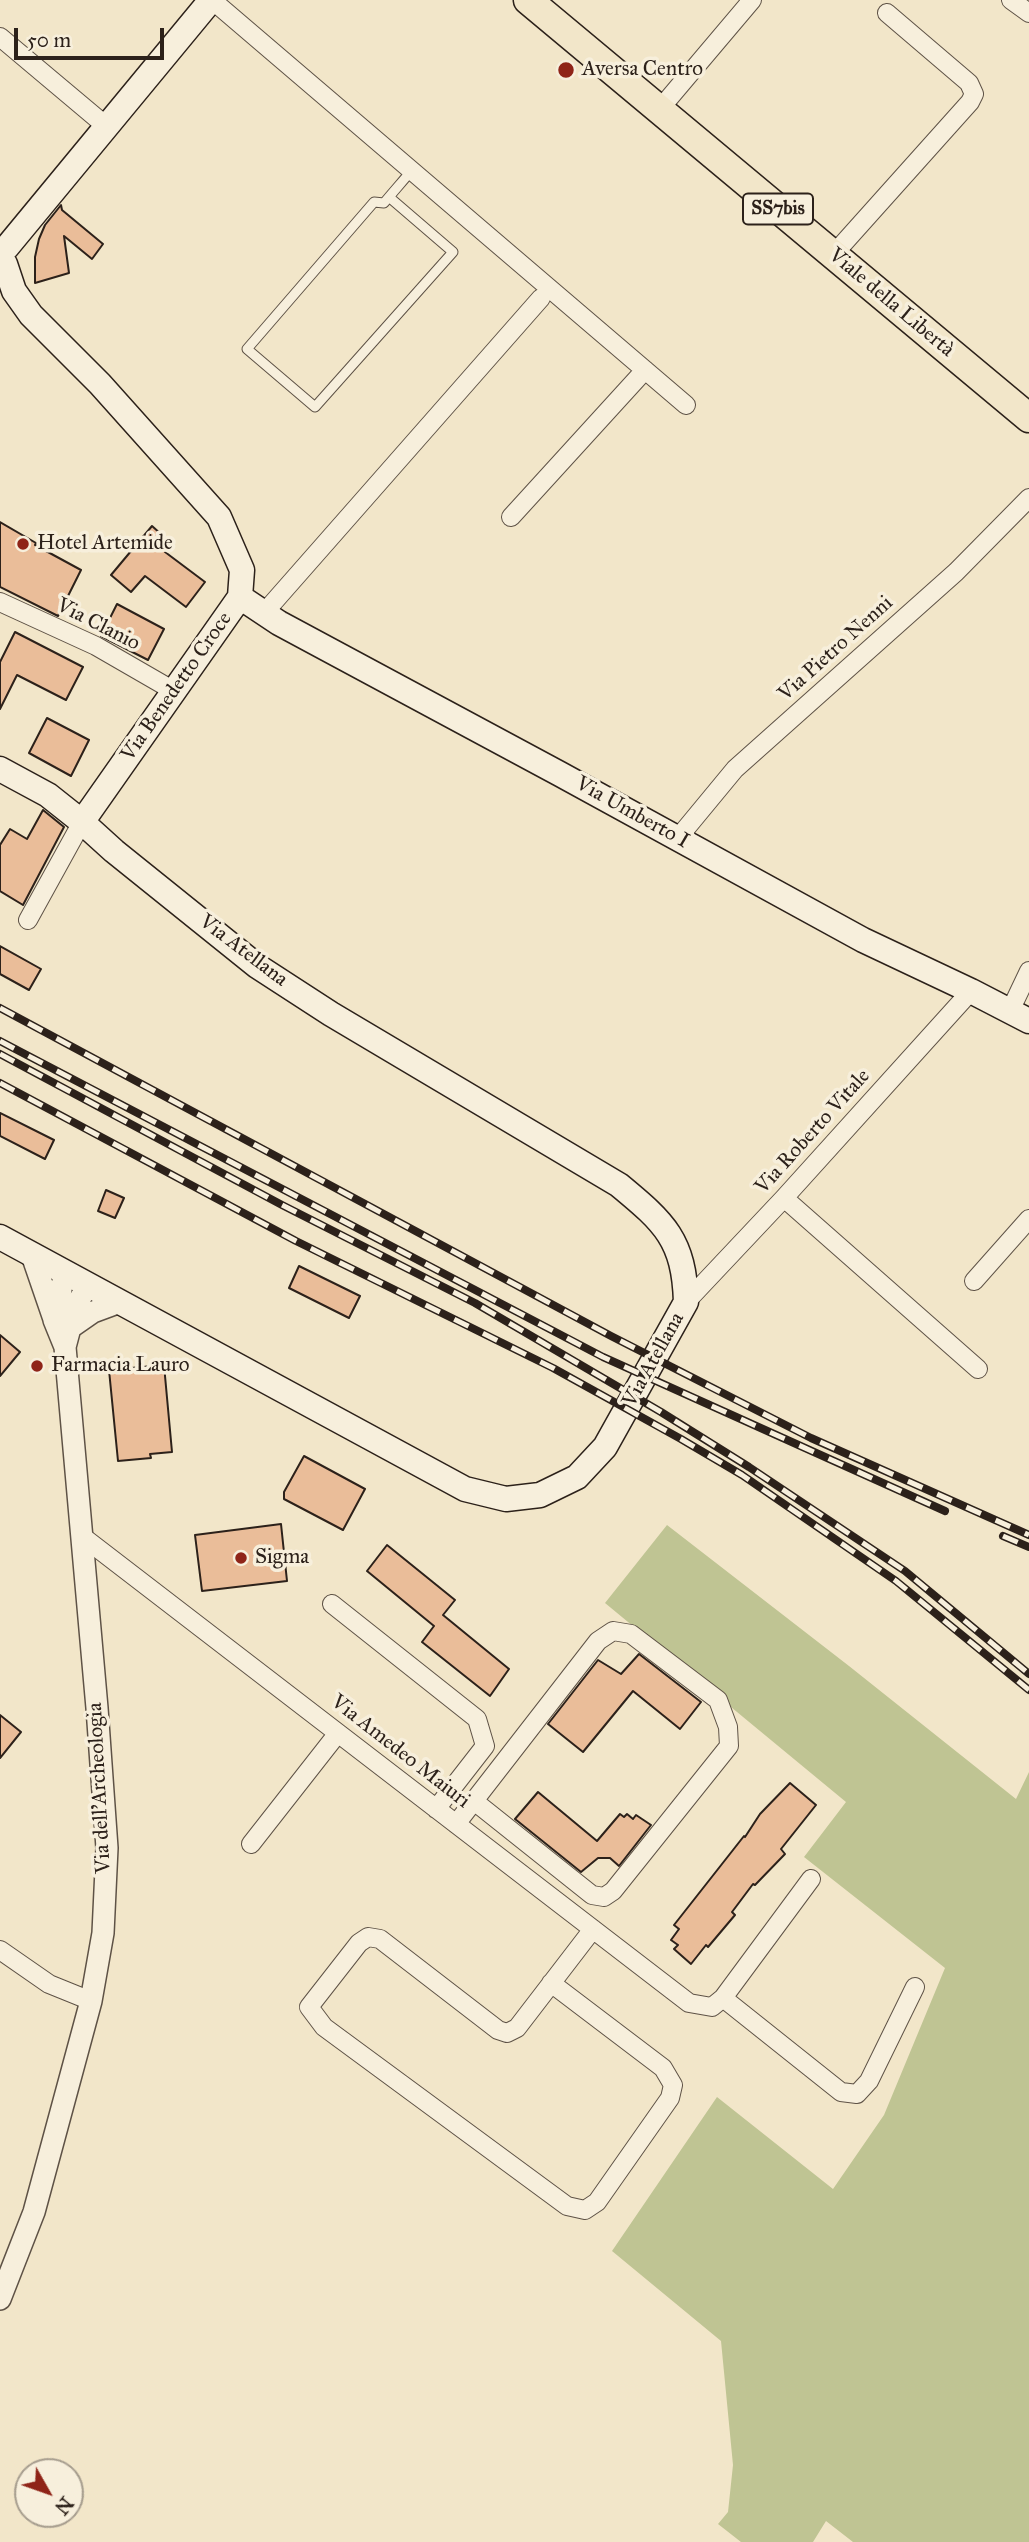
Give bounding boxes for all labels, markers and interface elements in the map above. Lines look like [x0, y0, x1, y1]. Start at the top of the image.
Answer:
scale bar [18, 14, 168, 58]
text: 50 m [27, 27, 71, 53]
place label: Aversa Centro [582, 57, 703, 83]
marker: Aversa Centro [556, 60, 576, 80]
road number: SS7bis [743, 194, 813, 224]
street label: Viale della Libertà [823, 243, 959, 363]
place label: Hotel Artemide [37, 531, 173, 557]
marker: Hotel Artemide [15, 536, 31, 552]
street label: Via Pietro Nenni [774, 591, 898, 707]
street label: Via Clanio [52, 593, 144, 657]
street label: Via Benedetto Croce [116, 608, 238, 766]
street label: Via Umberto I [571, 771, 693, 855]
street label: Via Atellana [194, 910, 292, 992]
street label: Via Roberto Vitale [750, 1064, 876, 1200]
street label: Via Atellana [618, 1308, 690, 1412]
place label: Farmacia Lauro [51, 1353, 190, 1379]
marker: Farmacia Lauro [29, 1358, 45, 1374]
place label: Sigma [255, 1545, 309, 1571]
marker: Sigma [233, 1550, 249, 1566]
street label: Via Amedeo Maiuri [325, 1690, 475, 1814]
street label: Via dell'Archeologia [83, 1702, 117, 1874]
north arrow [14, 2458, 84, 2528]
text: N [50, 2492, 78, 2519]

